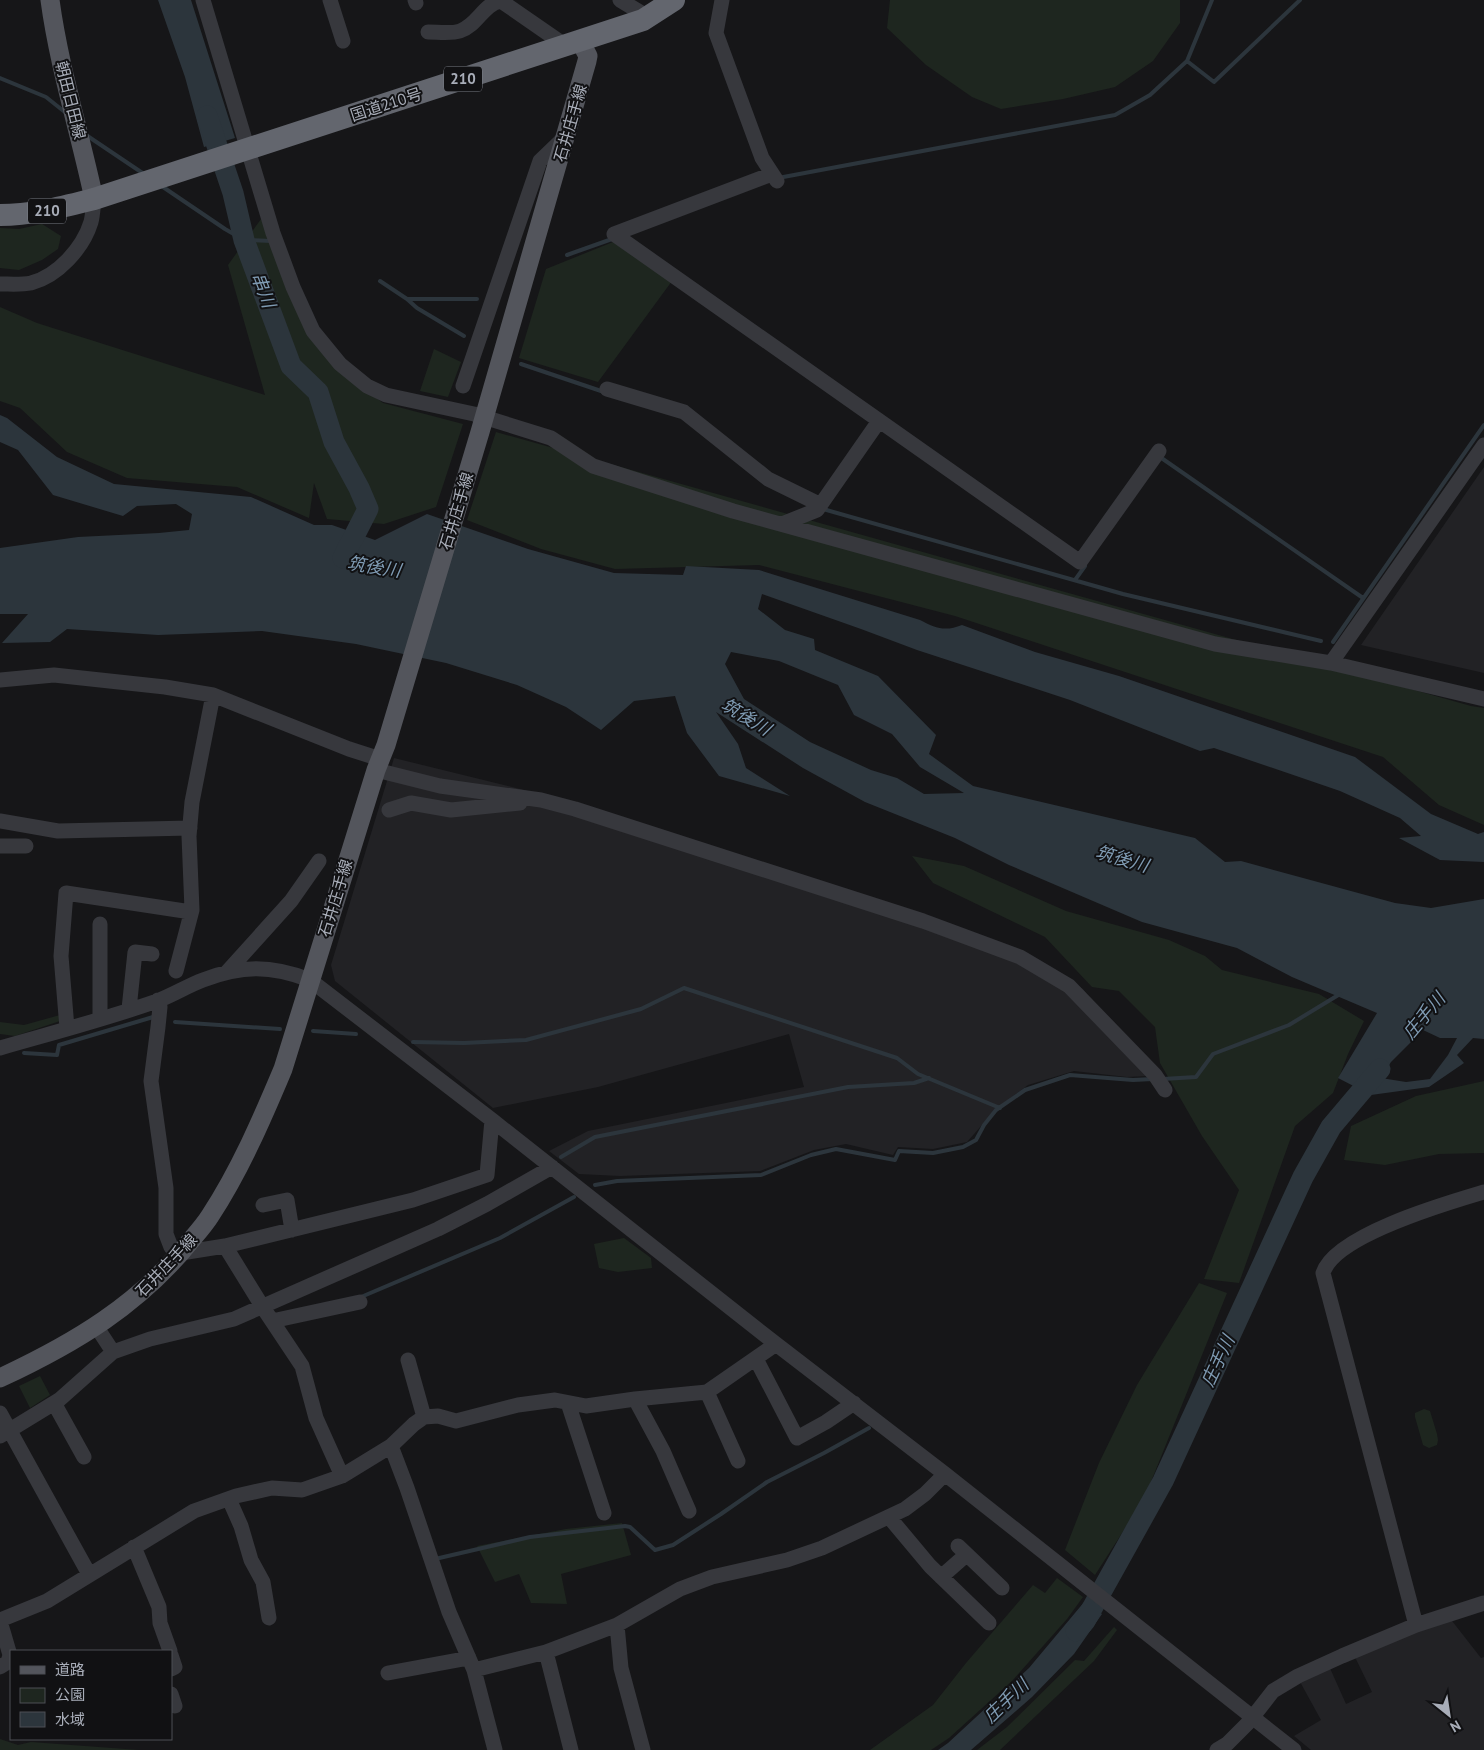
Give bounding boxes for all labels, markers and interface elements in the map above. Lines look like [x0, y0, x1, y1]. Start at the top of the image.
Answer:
street label: 朝田日田線 [52, 59, 90, 141]
road number: 210 [444, 66, 482, 92]
street label: 石井庄手線 [549, 82, 591, 164]
street label: 国道210号 [348, 83, 424, 125]
road number: 210 [28, 198, 66, 224]
water label: 串川 [246, 269, 281, 313]
street label: 石井庄手線 [435, 470, 477, 552]
water label: 筑後川 [346, 551, 405, 582]
water label: 筑後川 [717, 693, 777, 741]
water label: 筑後川 [1093, 840, 1153, 878]
street label: 石井庄手線 [314, 857, 356, 939]
water label: 庄手川 [1397, 986, 1451, 1044]
street label: 石井庄手線 [131, 1229, 201, 1301]
water label: 庄手川 [1196, 1330, 1240, 1390]
legend [10, 1650, 172, 1740]
text: 道路 [55, 1660, 85, 1679]
water label: 庄手川 [978, 1672, 1035, 1728]
text: 公園 [55, 1685, 85, 1704]
north arrow [1424, 1690, 1474, 1740]
text: 水域 [55, 1710, 85, 1729]
text: N [1447, 1716, 1464, 1736]

